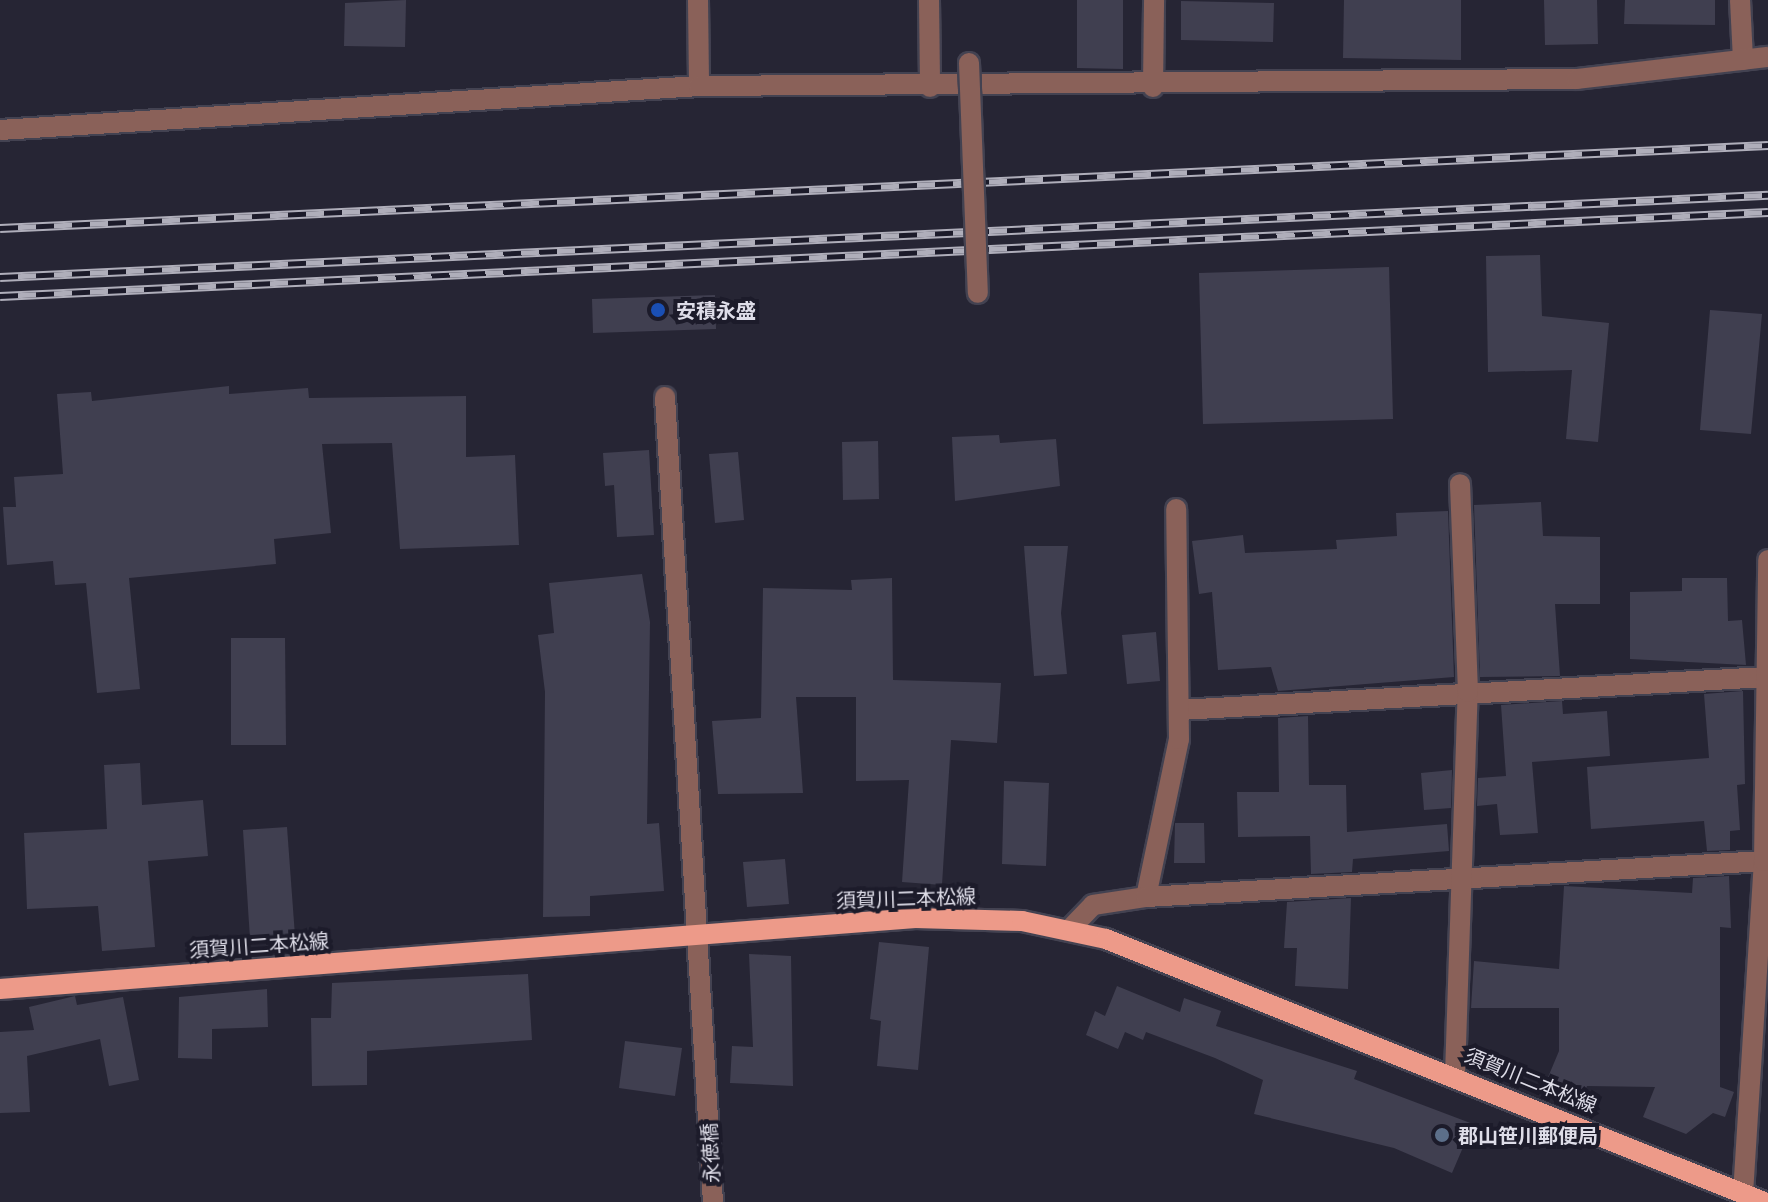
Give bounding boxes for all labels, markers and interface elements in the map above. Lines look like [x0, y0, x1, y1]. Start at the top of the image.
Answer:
place label: 安積永盛 [676, 298, 756, 322]
marker: 安積永盛 [647, 299, 669, 321]
street label: 須賀川二本松線 [836, 884, 976, 912]
street label: 須賀川二本松線 [188, 928, 330, 962]
street label: 須賀川二本松線 [1462, 1043, 1600, 1117]
street label: 永徳橋 [696, 1122, 724, 1184]
place label: 郡山笹川郵便局 [1458, 1123, 1598, 1147]
marker: 郡山笹川郵便局 [1433, 1126, 1451, 1144]

